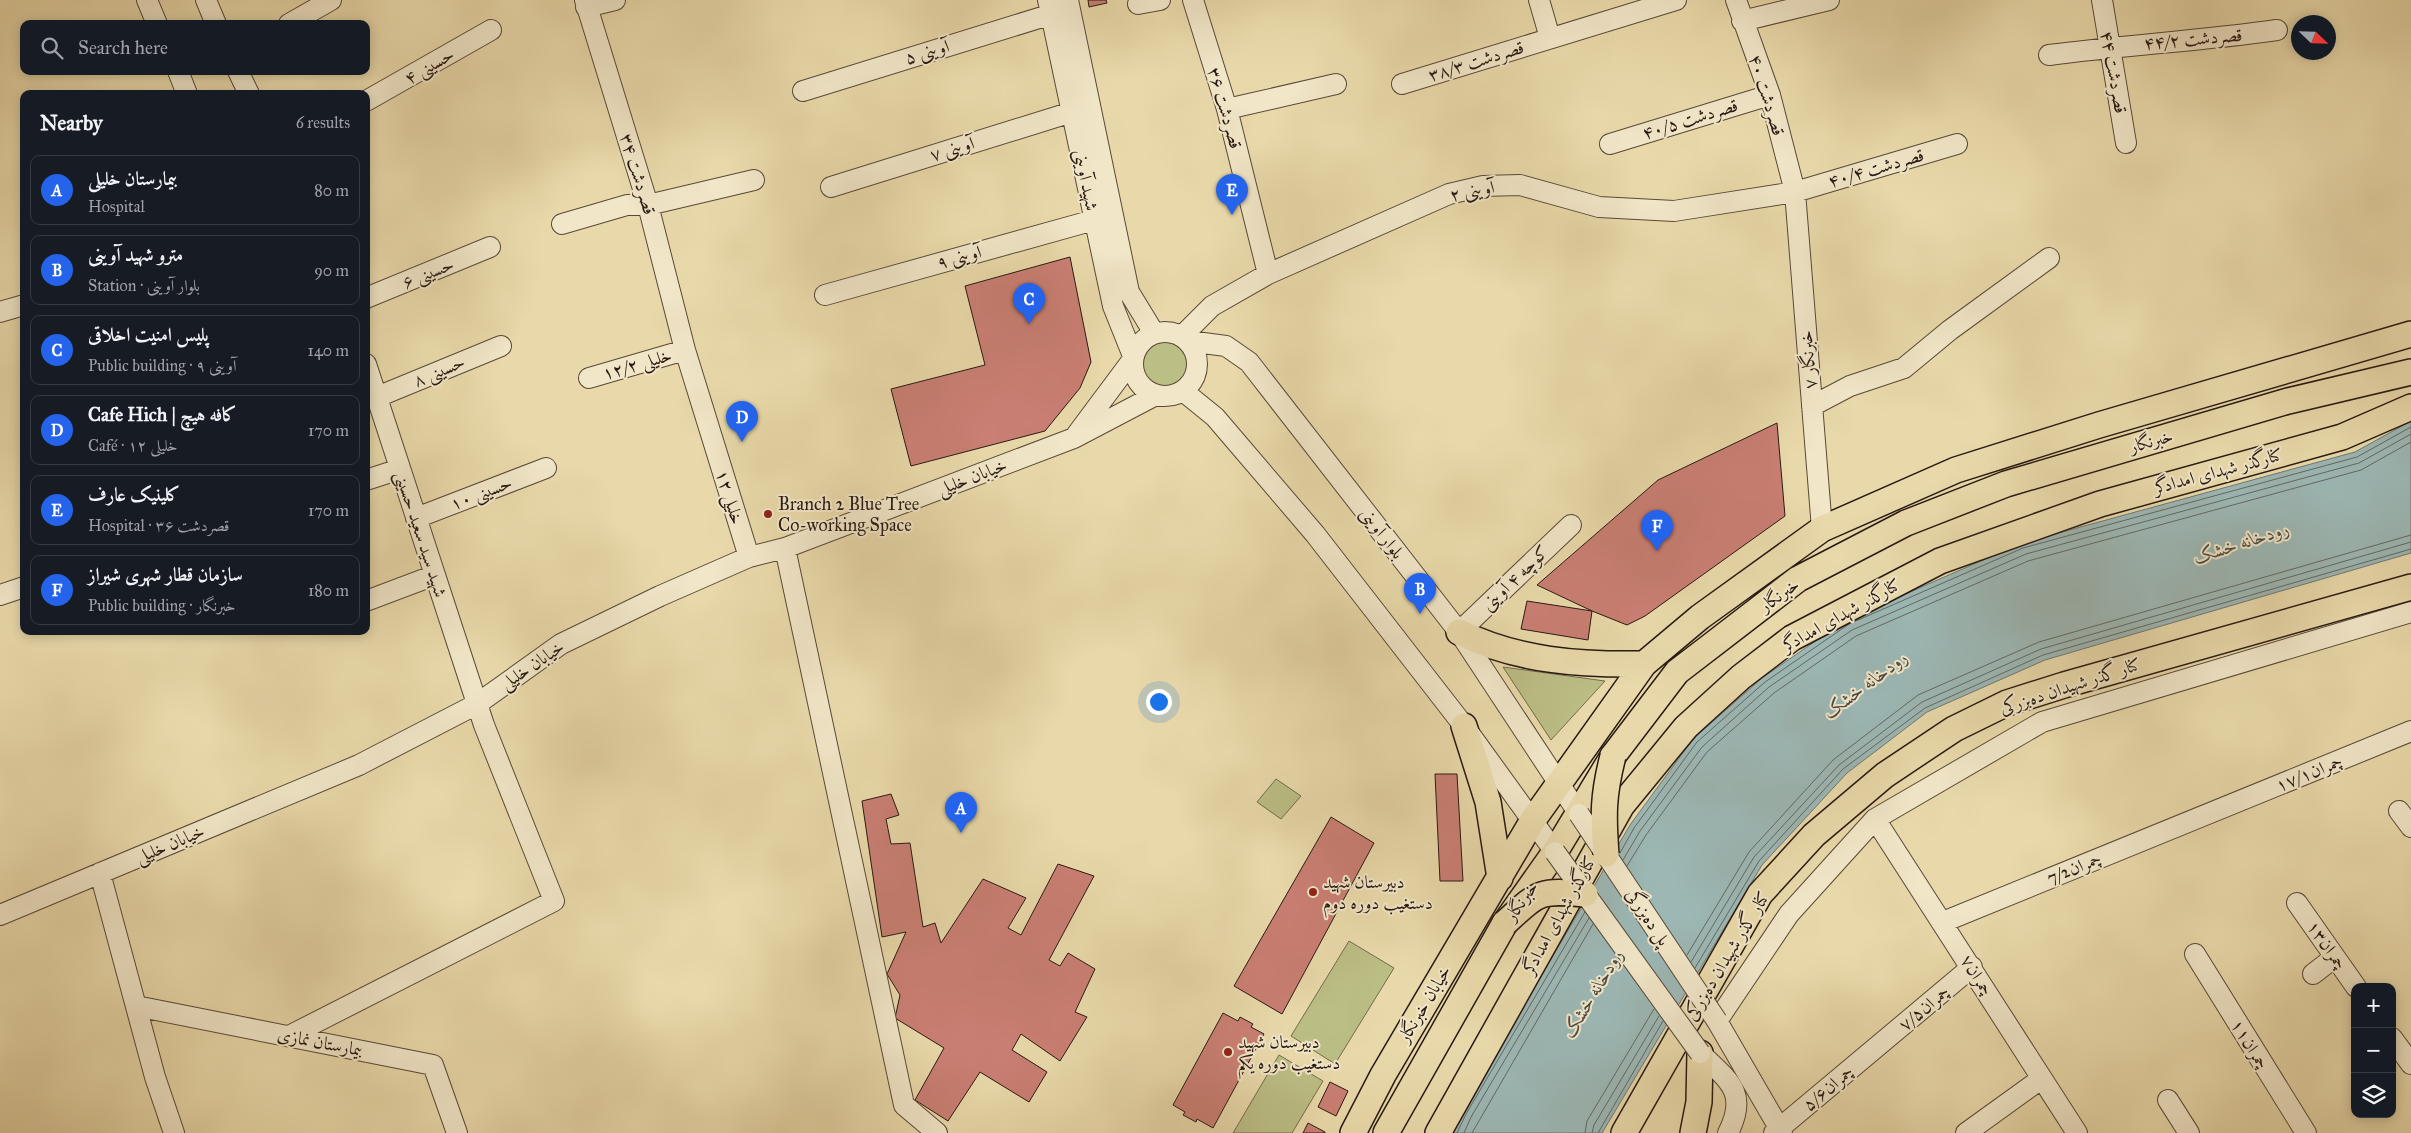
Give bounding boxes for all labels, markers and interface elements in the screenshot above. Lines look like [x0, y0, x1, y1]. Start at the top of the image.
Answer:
north arrow [2291, 15, 2336, 60]
search box [20, 20, 370, 75]
street label: ۴۴/۲ قصردشت [2143, 24, 2243, 55]
street label: ۴۴ قصردشت [2095, 29, 2132, 115]
icon: search [38, 34, 66, 62]
street label: ۵ آوینی [902, 34, 954, 70]
text: Search here [78, 36, 168, 59]
street label: ۳۸/۳ قصردشت [1425, 36, 1527, 87]
street label: ۴ حسینی [400, 43, 459, 91]
street label: ۴۰ قصردشت [1743, 52, 1790, 138]
street label: ۳۶ قصردشت [1202, 65, 1247, 151]
street label: ۴۰/۵ قصردشت [1639, 94, 1741, 145]
text: Nearby [40, 110, 103, 136]
text: 6 results [296, 113, 350, 132]
street label: قصردشت ۳۴ [614, 131, 661, 217]
street label: ۷ آوینی [927, 131, 979, 167]
street label: ۴۰/۴ قصردشت [1825, 144, 1927, 193]
street label: شهید آوینی [1068, 147, 1103, 213]
text: بیمارستان خلیلی [88, 167, 177, 190]
pin: E [1216, 174, 1248, 215]
street label: ۲ آوینی [1448, 175, 1499, 207]
text: A [52, 181, 62, 200]
text: 80 m [314, 181, 349, 200]
text: Hospital [88, 197, 145, 216]
street label: ۹ آوینی [934, 240, 986, 274]
text: مترو شهید آوینی [88, 243, 183, 266]
street label: ۶ حسینی [399, 253, 458, 295]
text: B [52, 261, 62, 280]
text: 90 m [314, 261, 349, 280]
text: Station · بلوار آوینی [88, 276, 200, 295]
pin: C [1013, 283, 1045, 324]
text: پلیس امنیت اخلاقی [88, 323, 209, 346]
street label: ۷ خبرنگار [1793, 330, 1822, 390]
text: C [52, 341, 62, 360]
text: 140 m [308, 341, 349, 360]
street label: ۱۲/۲ خلیلی [600, 344, 675, 386]
street label: ۸ حسینی [410, 350, 469, 394]
text: Public building · ۹ آوینی [88, 356, 236, 375]
pin: D [726, 401, 758, 442]
text: Cafe Hich | کافه هیچ [88, 403, 237, 426]
text: D [51, 421, 63, 440]
text: 170 m [308, 421, 349, 440]
street label: خبرنگار [2124, 423, 2175, 458]
text: Café · ۱۲ خلیلی [88, 436, 178, 455]
street label: کنارگذر شهدای امدادگر [2149, 441, 2285, 500]
street label: خیابان خلیلی [934, 454, 1011, 502]
street label: ۱۲ خلیلی [709, 467, 749, 527]
street label: شهید سید سعید حسینی [388, 468, 452, 600]
street label: ۱۰ حسینی [447, 471, 516, 517]
text: کلینیک عارف [88, 483, 180, 506]
place label: Branch 2 Blue Tree Co-working Space [778, 493, 919, 537]
text: E [51, 501, 63, 520]
text: 170 m [308, 501, 349, 520]
street label: بلوار آوینی [1354, 503, 1409, 564]
marker: Branch 2 Blue Tree Co-working Space [762, 508, 774, 520]
pin: F [1641, 510, 1673, 551]
text: Hospital · ۳۶ قصردشت [88, 516, 229, 535]
water label: رودخانه خشک [2190, 516, 2292, 569]
street label: کوچه ۴ آوینی [1477, 541, 1555, 617]
text: سازمان قطار شهری شیراز [88, 563, 243, 586]
street label: خبرنگار [1752, 572, 1803, 618]
street label: کنارگذر شهدای امدادگر [1775, 572, 1905, 659]
pin: B [1404, 573, 1436, 614]
text: F [52, 581, 62, 600]
text: 180 m [308, 581, 349, 600]
text: Public building · خبرنگار [88, 596, 235, 615]
street label: خیابان خلیلی [496, 636, 569, 696]
water label: رودخانه خشک [1819, 645, 1912, 723]
street label: کنار گذر شهیدان ده‌بزرکی [1996, 651, 2144, 720]
your location [1146, 689, 1172, 715]
street label: چمران۱۷/۱ [2272, 750, 2346, 797]
pin: A [945, 792, 977, 833]
street label: خیابان خلیلی [132, 820, 209, 870]
street label: 7/2چمران [2044, 847, 2105, 890]
street label: کنارگذر شهدای امدادگر [1515, 851, 1602, 981]
place label: دبیرستان شهید دستغیب دوره دوم [1323, 871, 1433, 919]
street label: خبرنگار [1497, 876, 1543, 927]
street label: پل ده‌بزرگی [1619, 882, 1678, 952]
marker: دبیرستان شهید دستغیب دوره دوم [1307, 886, 1319, 898]
street label: کنار گذر شهیدان ده‌بزرکی [1678, 886, 1775, 1025]
street label: چمران۱۳ [2302, 916, 2352, 974]
water label: رودخانه خشک [1557, 945, 1628, 1042]
street label: چمران۷ [1955, 950, 1998, 1000]
street label: خیابان خبرنگار [1390, 961, 1456, 1048]
street label: چمران۷/۵ [1894, 980, 1954, 1036]
map controls [2351, 983, 2396, 1118]
button: + [2351, 983, 2396, 1028]
street label: چمران۱۱ [2225, 1015, 2274, 1074]
street label: بیمارستان نمازی [275, 1023, 365, 1061]
button: − [2351, 1028, 2396, 1073]
place label: دبیرستان شهید دستغیب دوره یکم [1238, 1031, 1340, 1080]
marker: دبیرستان شهید دستغیب دوره یکم [1222, 1046, 1234, 1058]
street label: چمران۵/۶ [1798, 1060, 1858, 1116]
button: layers [2351, 1073, 2396, 1118]

